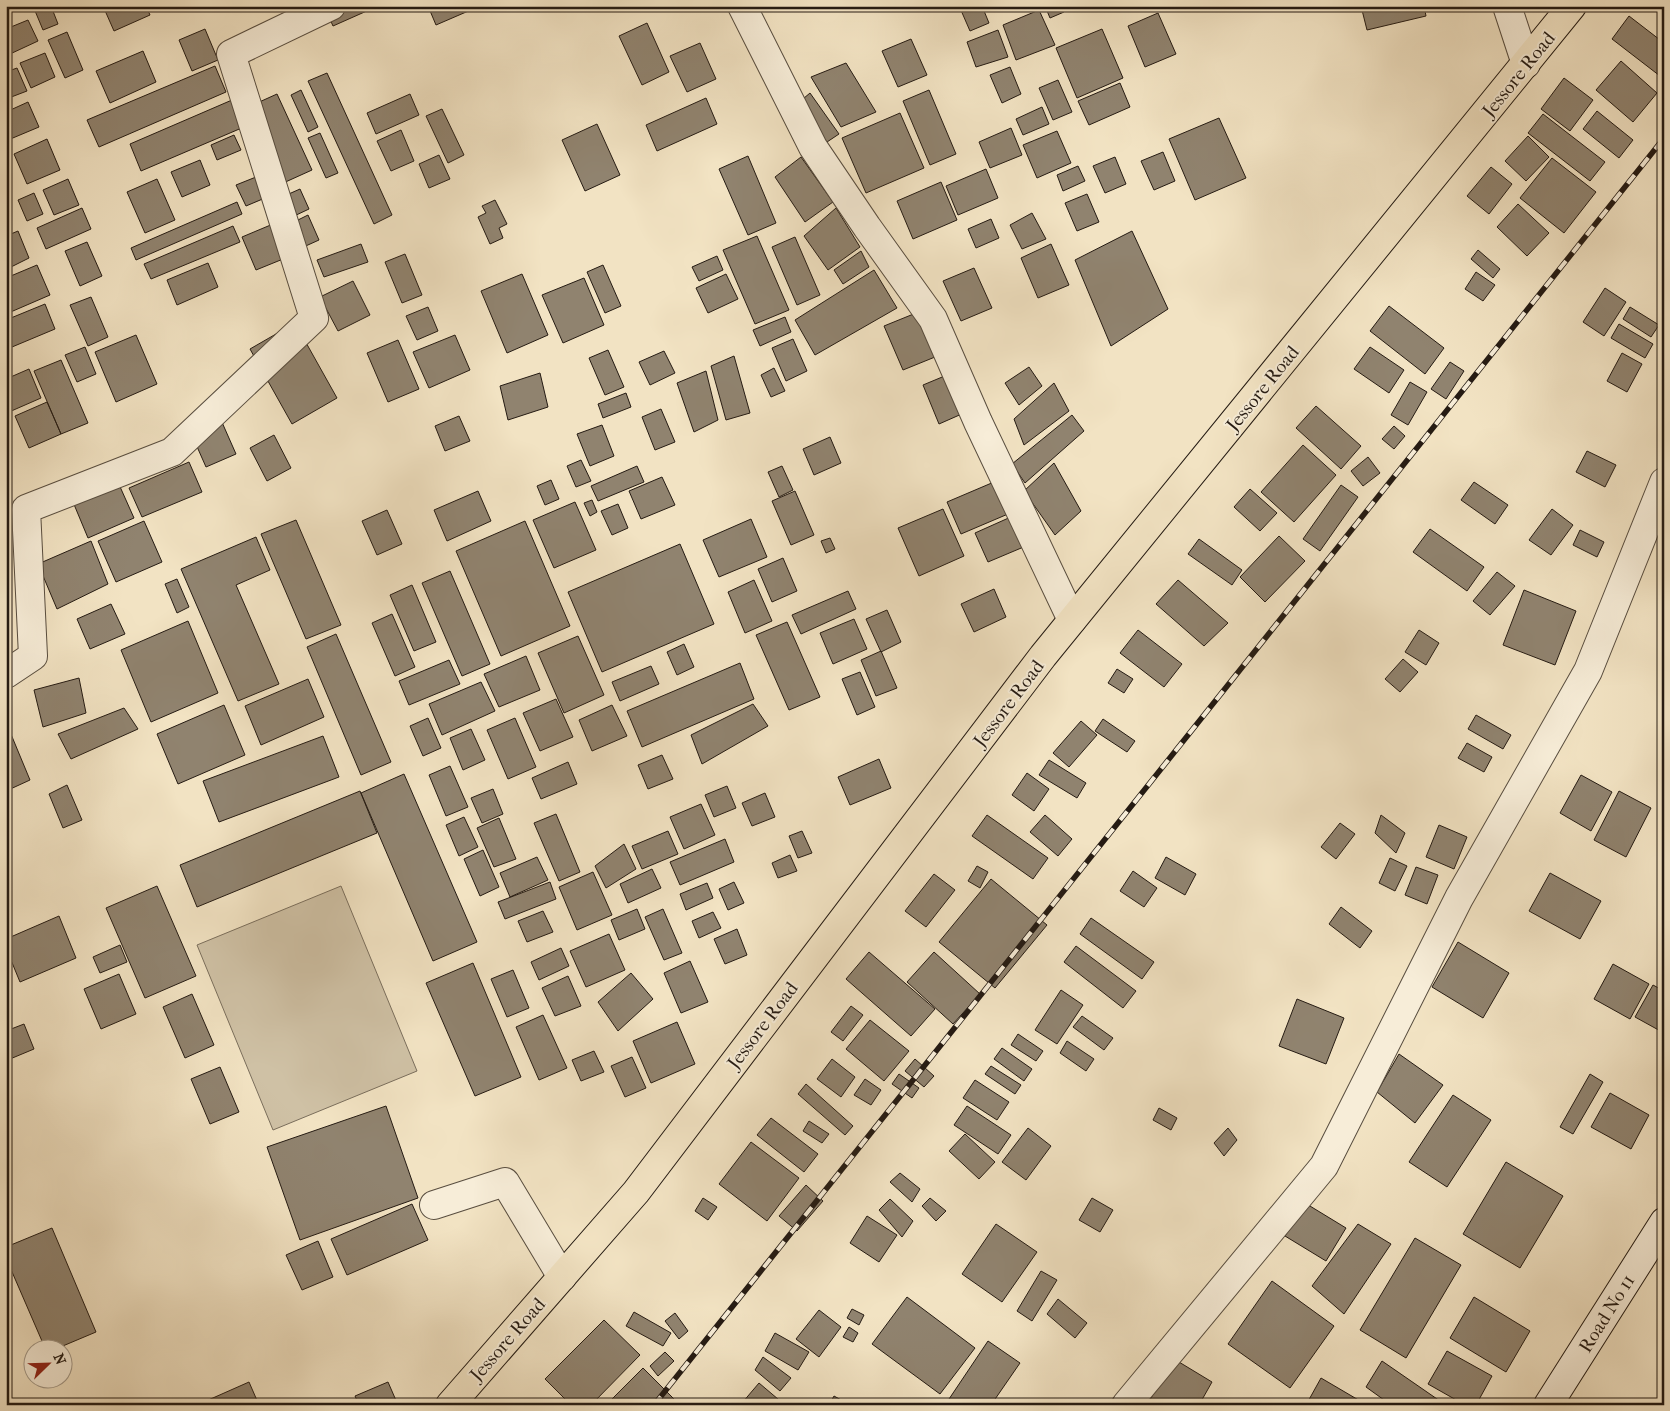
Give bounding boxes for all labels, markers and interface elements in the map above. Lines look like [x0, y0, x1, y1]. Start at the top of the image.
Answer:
street label: Jessore Road [1476, 27, 1560, 123]
street label: Jessore Road [1220, 341, 1304, 437]
street label: Jessore Road [968, 655, 1049, 753]
street label: Jessore Road [722, 977, 803, 1075]
street label: Road No 11 [1574, 1271, 1639, 1357]
street label: Jessore Road [464, 1293, 550, 1387]
north arrow [22, 1338, 72, 1388]
text: N [50, 1351, 70, 1368]

